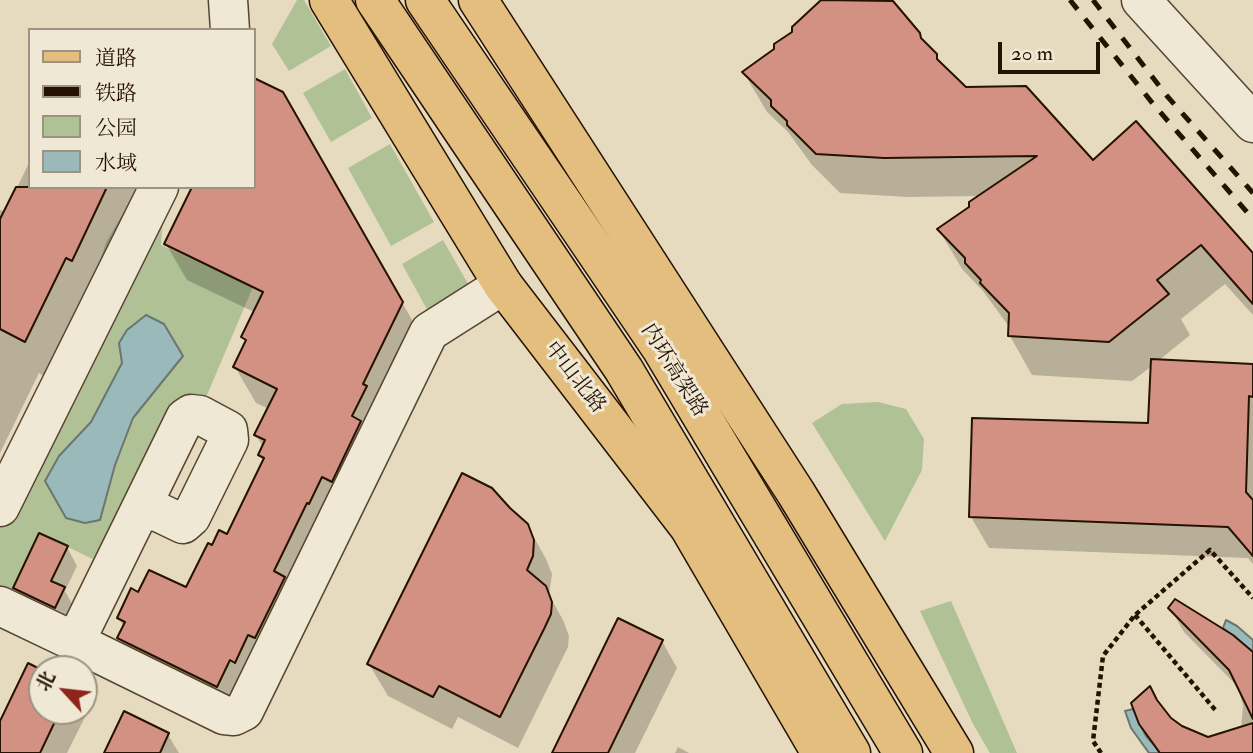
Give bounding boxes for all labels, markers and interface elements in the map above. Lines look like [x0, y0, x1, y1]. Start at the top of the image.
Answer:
legend [28, 28, 256, 189]
scale bar [1001, 28, 1102, 72]
text: 20 m [1011, 40, 1053, 67]
text: 道路 [95, 45, 137, 72]
text: 铁路 [95, 80, 137, 107]
text: 公园 [95, 115, 137, 142]
text: 水域 [95, 150, 137, 177]
street label: 内环高架路 [634, 320, 712, 422]
street label: 中山北路 [538, 337, 610, 419]
north arrow [28, 655, 98, 725]
text: 北 [31, 667, 61, 695]

